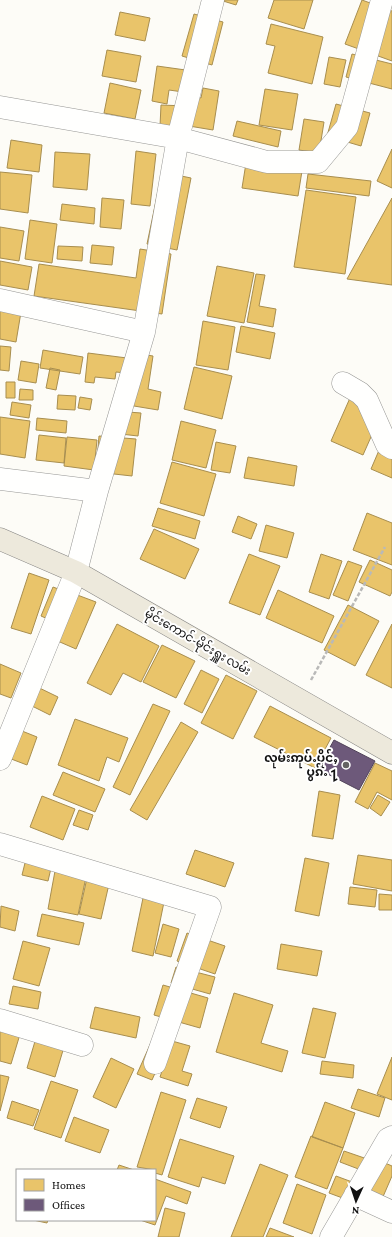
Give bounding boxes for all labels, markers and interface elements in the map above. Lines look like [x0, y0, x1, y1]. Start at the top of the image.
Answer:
street label: မိုင်းကောင်-မိုင်းရှူး လမ်း [141, 604, 254, 681]
place label: လုမ်းဢုပ်ႉပိူင်ႇ ပွၵ်ႉ ႑ [264, 748, 338, 782]
marker: လုမ်းဢုပ်ႉပိူင်ႇ ပွၵ်ႉ ႑ [341, 760, 351, 770]
legend [16, 1169, 156, 1221]
text: Homes [52, 1178, 86, 1192]
north arrow [336, 1181, 376, 1221]
text: Offices [52, 1198, 85, 1212]
text: N [351, 1205, 360, 1217]

